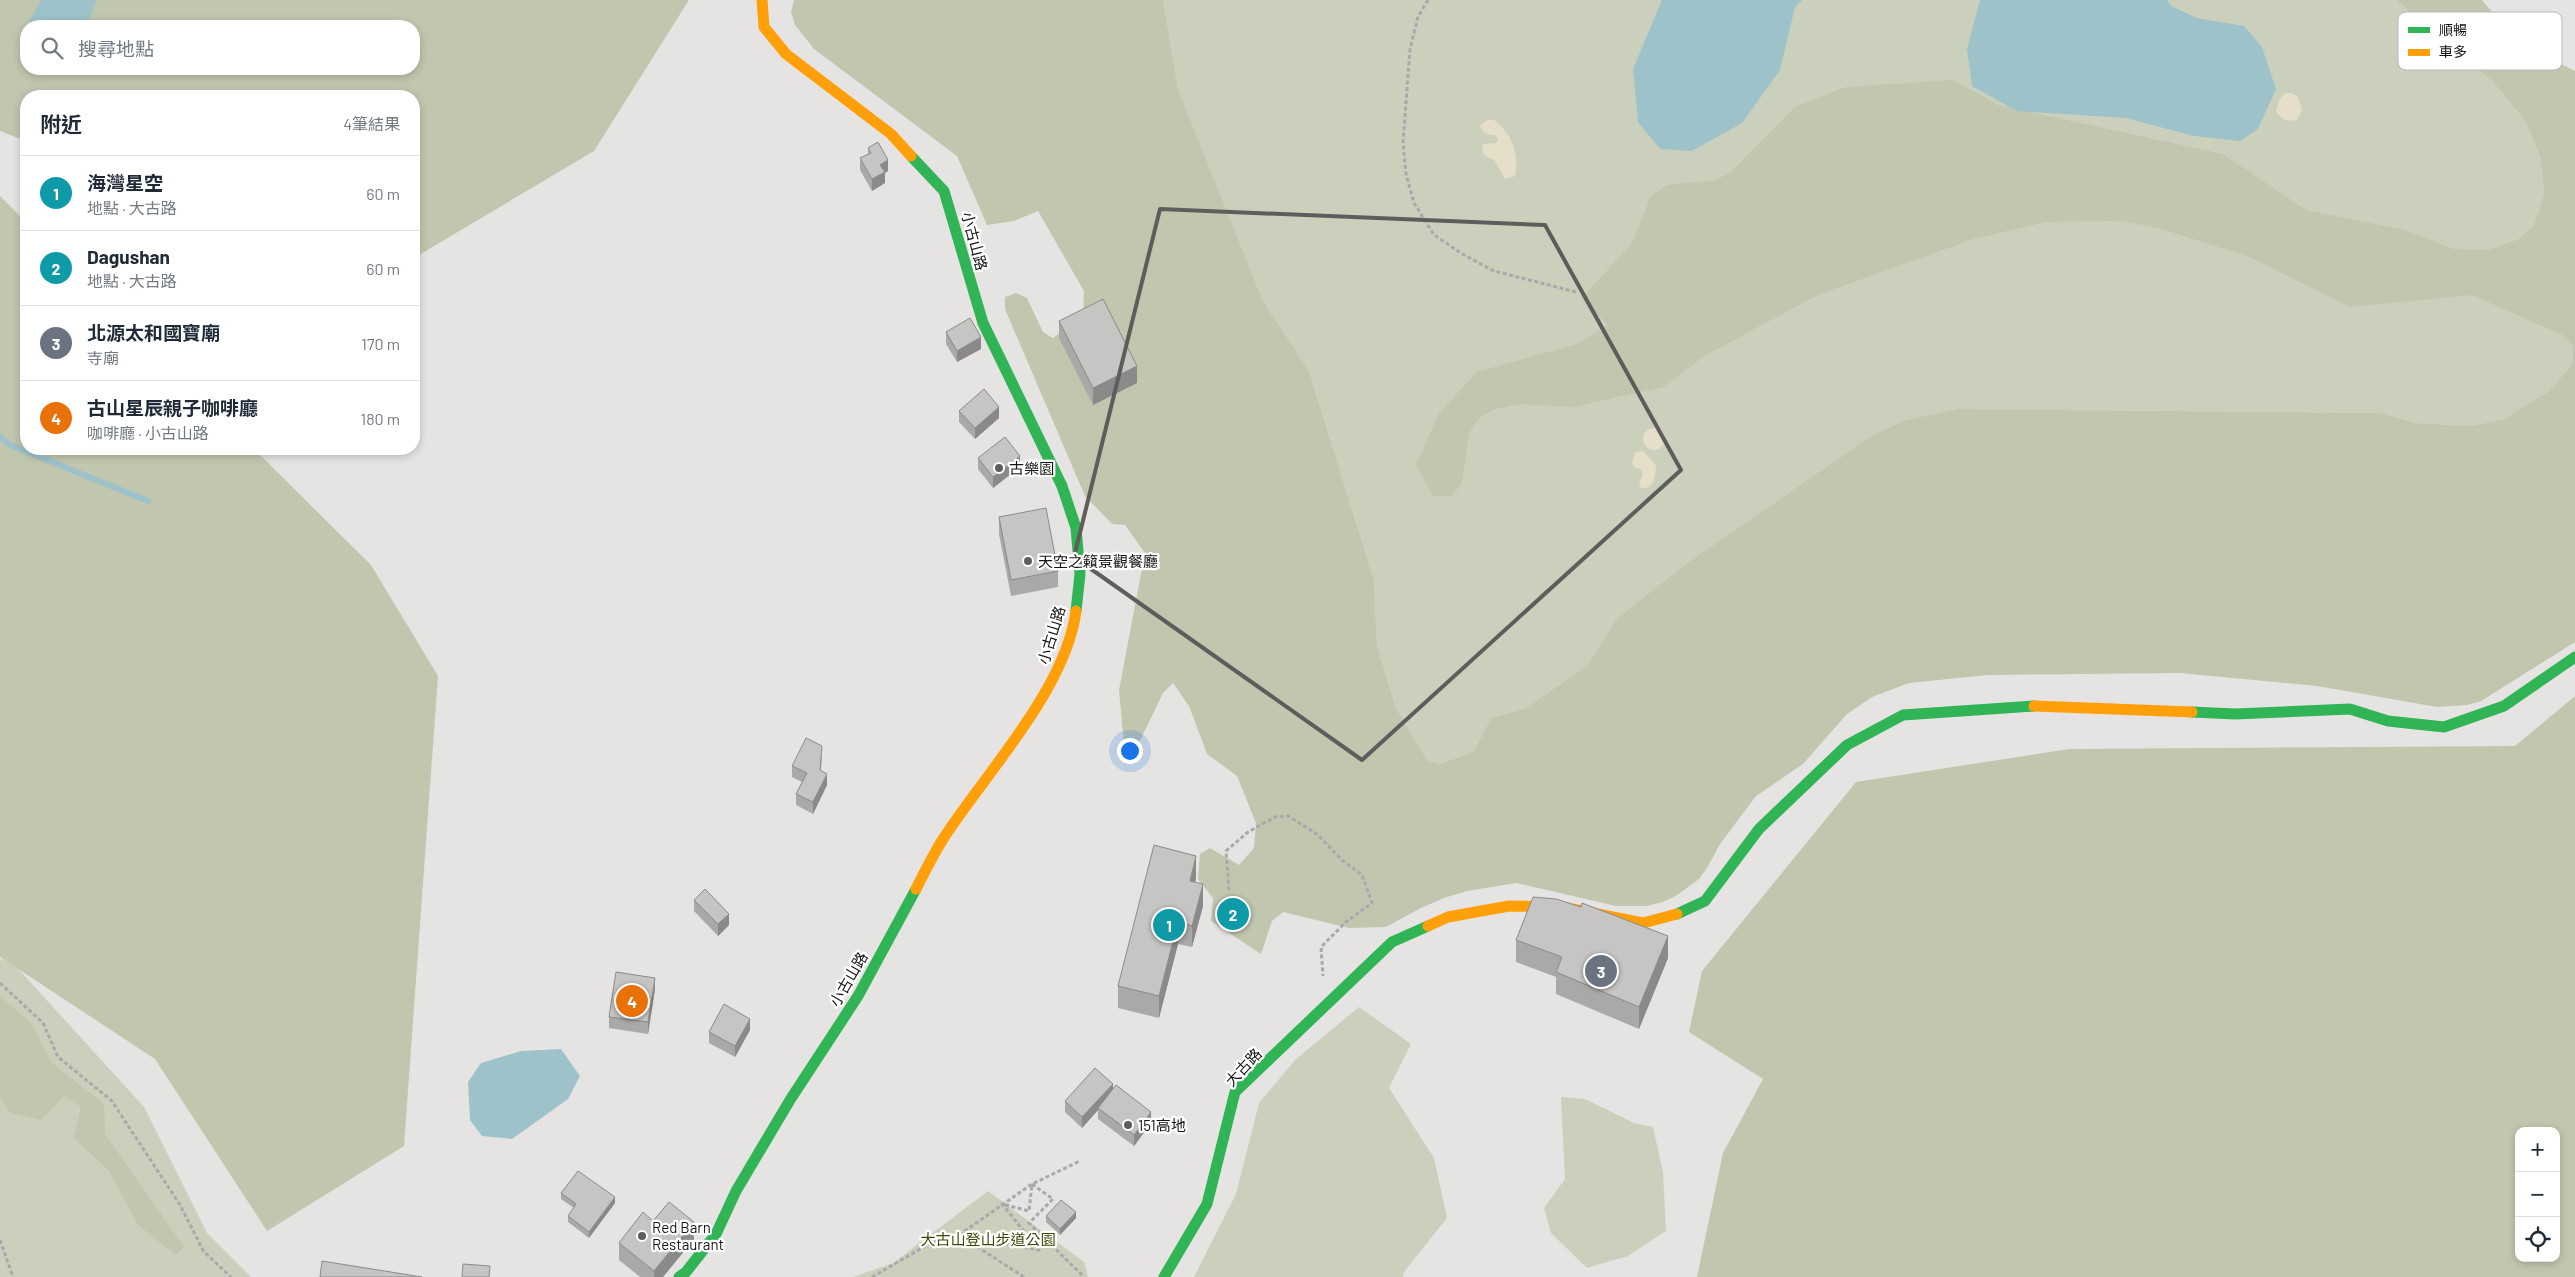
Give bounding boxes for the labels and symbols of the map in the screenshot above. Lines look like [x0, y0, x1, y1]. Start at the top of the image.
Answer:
legend [2398, 12, 2562, 70]
text: 順暢 [2439, 21, 2467, 38]
text: 車多 [2439, 43, 2467, 60]
street label: 小古山路 [959, 210, 991, 272]
place label: 古樂園 [1009, 459, 1054, 477]
marker: 古樂園 [993, 462, 1005, 474]
place label: 天空之籟景觀餐廳 [1038, 552, 1158, 570]
marker: 天空之籟景觀餐廳 [1022, 555, 1034, 567]
street label: 小古山路 [1034, 604, 1068, 666]
your location [1117, 738, 1143, 764]
pin: 2 [1217, 895, 1249, 933]
pin: 1 [1153, 906, 1185, 944]
street label: 小古山路 [825, 949, 871, 1009]
pin: 3 [1585, 952, 1617, 990]
pin: 4 [616, 982, 648, 1020]
street label: 大古路 [1221, 1044, 1265, 1090]
place label: 151高地 [1138, 1116, 1186, 1134]
marker: 151高地 [1122, 1119, 1134, 1131]
place label: Red Barn Restaurant [652, 1218, 724, 1253]
marker: Red Barn Restaurant [636, 1230, 648, 1242]
park label: 大古山登山步道公園 [920, 1230, 1056, 1248]

